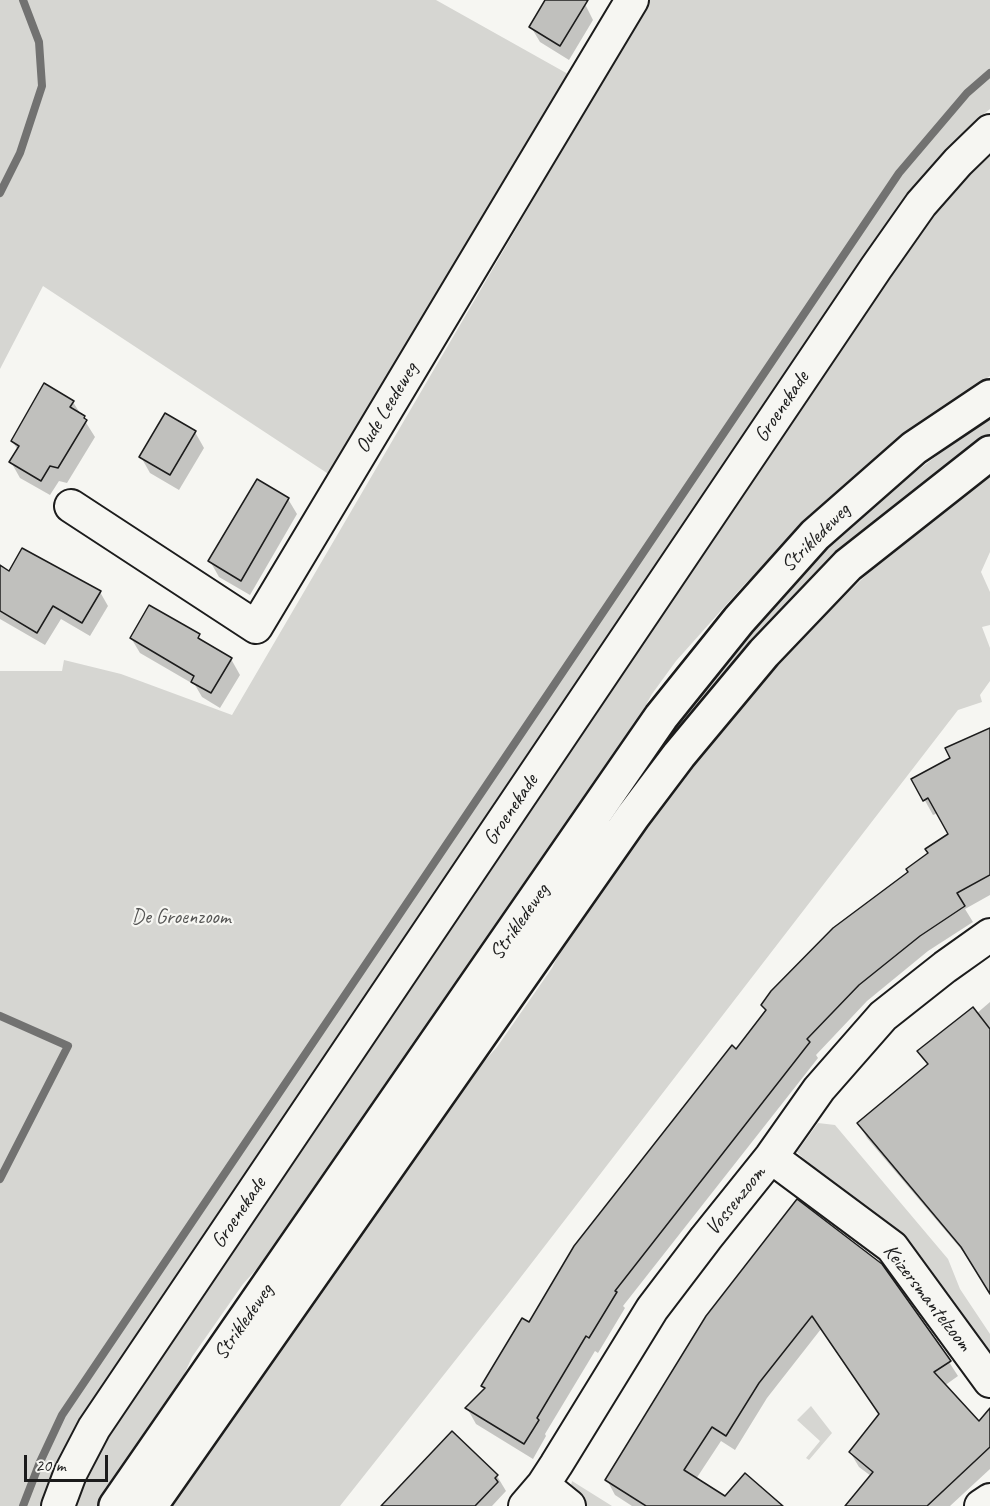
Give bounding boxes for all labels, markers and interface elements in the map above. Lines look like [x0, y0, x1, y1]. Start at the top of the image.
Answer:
street label: Oude Leedeweg [350, 358, 424, 458]
street label: Groenekade [749, 367, 815, 447]
street label: Strikledeweg [776, 498, 856, 578]
street label: Groenekade [478, 770, 544, 850]
street label: Strikledeweg [485, 879, 555, 965]
park label: De Groenzoom [132, 904, 230, 930]
street label: Vossenzoom [700, 1161, 772, 1241]
street label: Groenekade [206, 1173, 272, 1253]
street label: Keizersmantelzoom [877, 1239, 977, 1357]
street label: Strikledeweg [209, 1279, 279, 1365]
scale bar [27, 1443, 111, 1481]
text: 20 m [35, 1454, 66, 1476]

